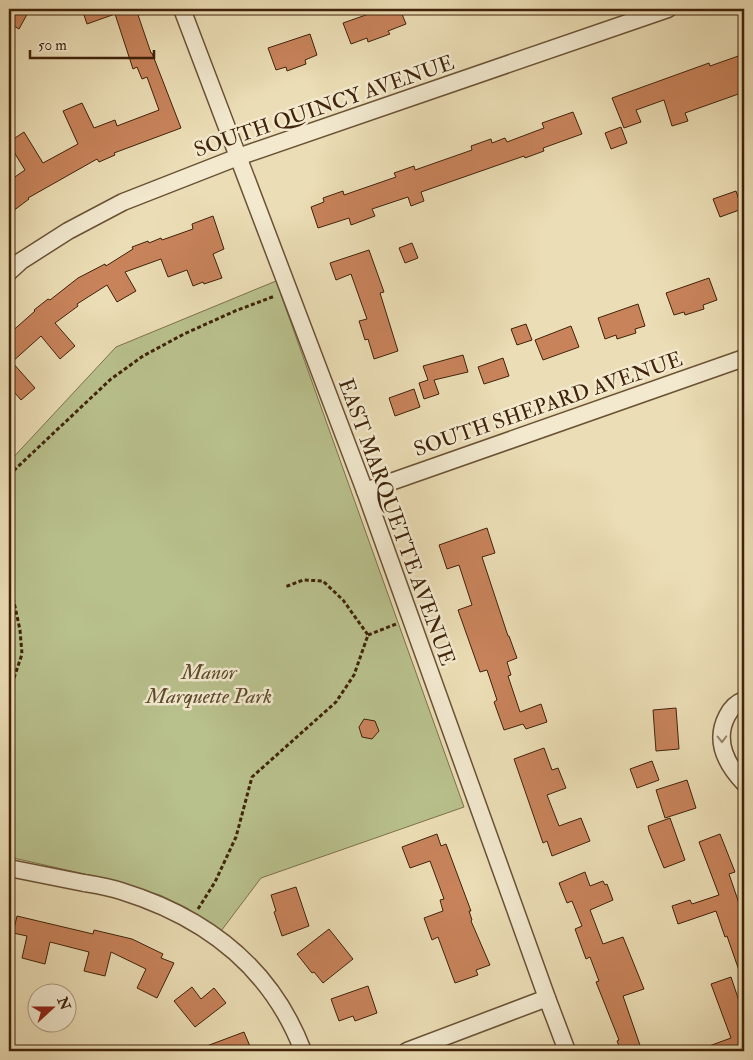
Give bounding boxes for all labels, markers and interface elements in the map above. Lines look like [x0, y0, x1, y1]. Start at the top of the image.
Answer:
scale bar [30, 28, 154, 60]
text: 50 m [38, 36, 67, 55]
street label: SOUTH QUINCY AVENUE [191, 49, 458, 164]
street label: SOUTH SHEPARD AVENUE [410, 346, 686, 463]
street label: EAST MARQUETTE AVENUE [332, 375, 461, 669]
park label: Manor Marquette Park [144, 659, 272, 710]
one-way arrow [717, 736, 727, 744]
north arrow [28, 982, 78, 1032]
text: N [53, 994, 74, 1013]

